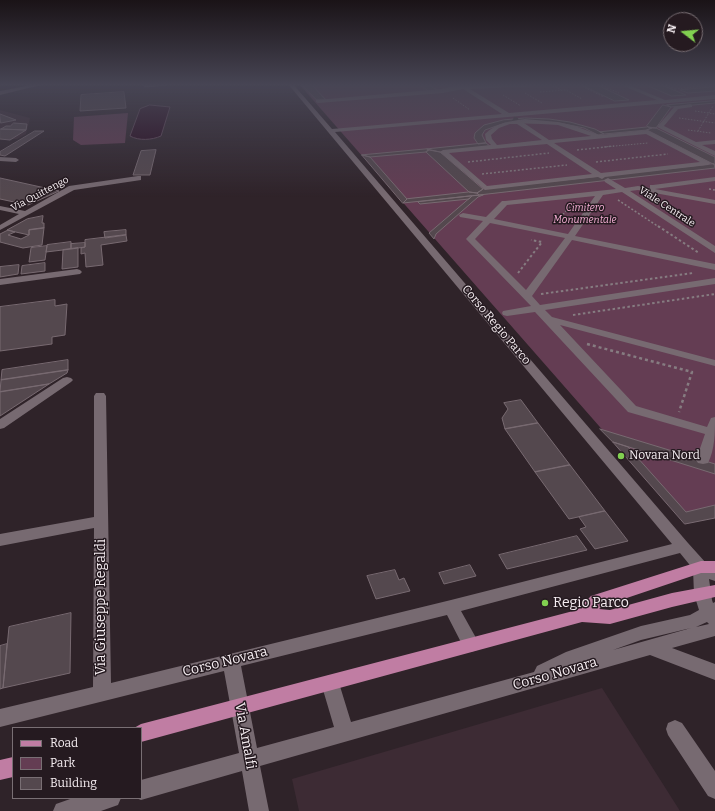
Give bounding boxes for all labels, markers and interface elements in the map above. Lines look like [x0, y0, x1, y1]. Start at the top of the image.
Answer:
north arrow [663, 12, 703, 52]
text: N [665, 23, 679, 35]
street label: Via Quittengo [9, 174, 71, 214]
street label: Viale Centrale [637, 184, 697, 230]
park label: Cimitero Monumentale [553, 202, 617, 226]
street label: Corso Regio Parco [459, 282, 533, 368]
place label: Novara Nord [629, 449, 700, 463]
marker: Novara Nord [616, 451, 626, 461]
street label: Via Giuseppe Regaldi [93, 539, 109, 675]
place label: Regio Parco [553, 595, 629, 611]
marker: Regio Parco [540, 598, 550, 608]
street label: Corso Novara [181, 643, 269, 681]
street label: Corso Novara [511, 654, 599, 694]
street label: Via Amalfi [231, 701, 259, 771]
legend [12, 727, 142, 799]
text: Road [50, 736, 78, 750]
text: Park [50, 756, 75, 770]
text: Building [50, 776, 97, 790]

